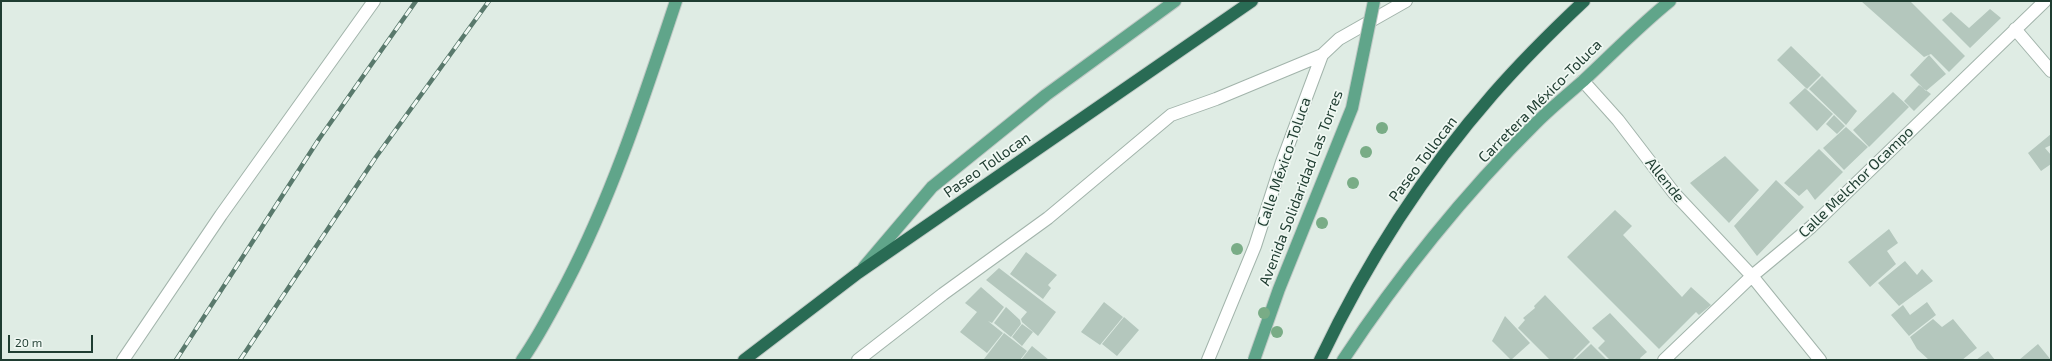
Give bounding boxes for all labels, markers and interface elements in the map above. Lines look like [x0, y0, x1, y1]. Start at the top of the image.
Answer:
street label: Carretera México-Toluca [1475, 36, 1605, 166]
street label: Avenida Solidaridad Las Torres [1255, 88, 1347, 288]
street label: Calle México-Toluca [1253, 95, 1315, 229]
street label: Paseo Tollocan [1385, 113, 1461, 205]
street label: Calle Melchor Ocampo [1795, 123, 1917, 241]
street label: Paseo Tollocan [940, 128, 1034, 202]
street label: Allende [1642, 154, 1688, 206]
scale bar [10, 327, 95, 353]
text: 20 m [15, 335, 42, 349]

